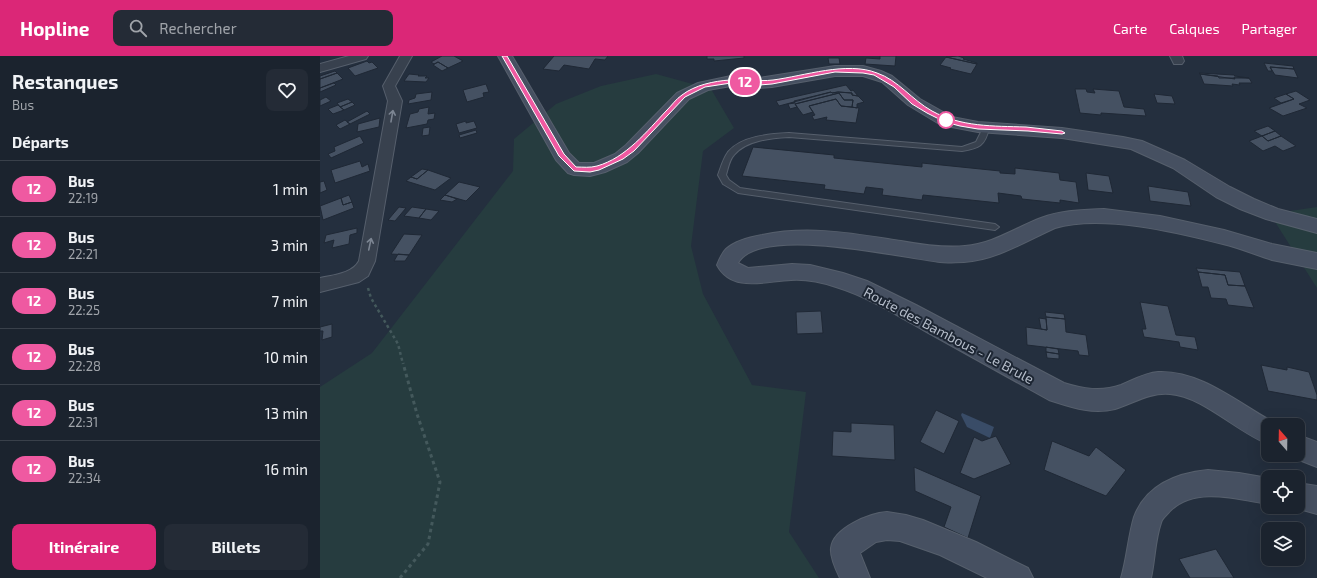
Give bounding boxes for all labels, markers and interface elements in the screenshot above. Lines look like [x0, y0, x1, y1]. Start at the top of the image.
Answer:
search box [113, 10, 393, 46]
text: Hopline [20, 17, 89, 40]
icon: search [127, 17, 149, 39]
text: Rechercher [159, 19, 237, 37]
text: Carte [1113, 20, 1147, 37]
text: Calques [1169, 20, 1220, 37]
text: Partager [1242, 20, 1297, 37]
button: heart [266, 69, 308, 111]
line badge: 12 [727, 69, 763, 95]
text: Restanques [12, 70, 118, 93]
text: 12 [738, 73, 752, 90]
text: Bus [12, 97, 34, 113]
one-way arrow [389, 110, 397, 123]
unlabelled marker [937, 111, 955, 129]
text: Départs [12, 133, 69, 151]
text: Bus [68, 172, 94, 190]
text: 12 [27, 180, 41, 197]
text: 1 min [273, 180, 308, 198]
text: 22:19 [68, 190, 98, 206]
text: Bus [68, 228, 94, 246]
text: 12 [27, 236, 41, 253]
text: 3 min [271, 236, 308, 254]
one-way arrow [367, 238, 375, 251]
text: 22:21 [68, 246, 98, 262]
street label: Route des Bambous - Le Brule [861, 283, 1037, 387]
text: Bus [68, 284, 94, 302]
text: 12 [27, 292, 41, 309]
text: 7 min [271, 292, 308, 310]
text: 22:25 [68, 302, 100, 318]
text: Bus [68, 340, 94, 358]
text: 12 [27, 348, 41, 365]
text: 10 min [264, 348, 308, 366]
text: 22:28 [68, 358, 101, 374]
text: Bus [68, 396, 94, 414]
text: 12 [27, 404, 41, 421]
text: 13 min [265, 404, 308, 422]
text: 22:31 [68, 414, 98, 430]
north arrow [1261, 418, 1305, 462]
map controls [1261, 418, 1305, 566]
text: Bus [68, 452, 94, 470]
text: 12 [27, 460, 41, 477]
text: 16 min [265, 460, 308, 478]
text: 22:34 [68, 470, 101, 486]
button: locate [1261, 470, 1305, 514]
button: layers [1261, 522, 1305, 566]
button: Itinéraire [12, 524, 156, 570]
button: Billets [164, 524, 308, 570]

